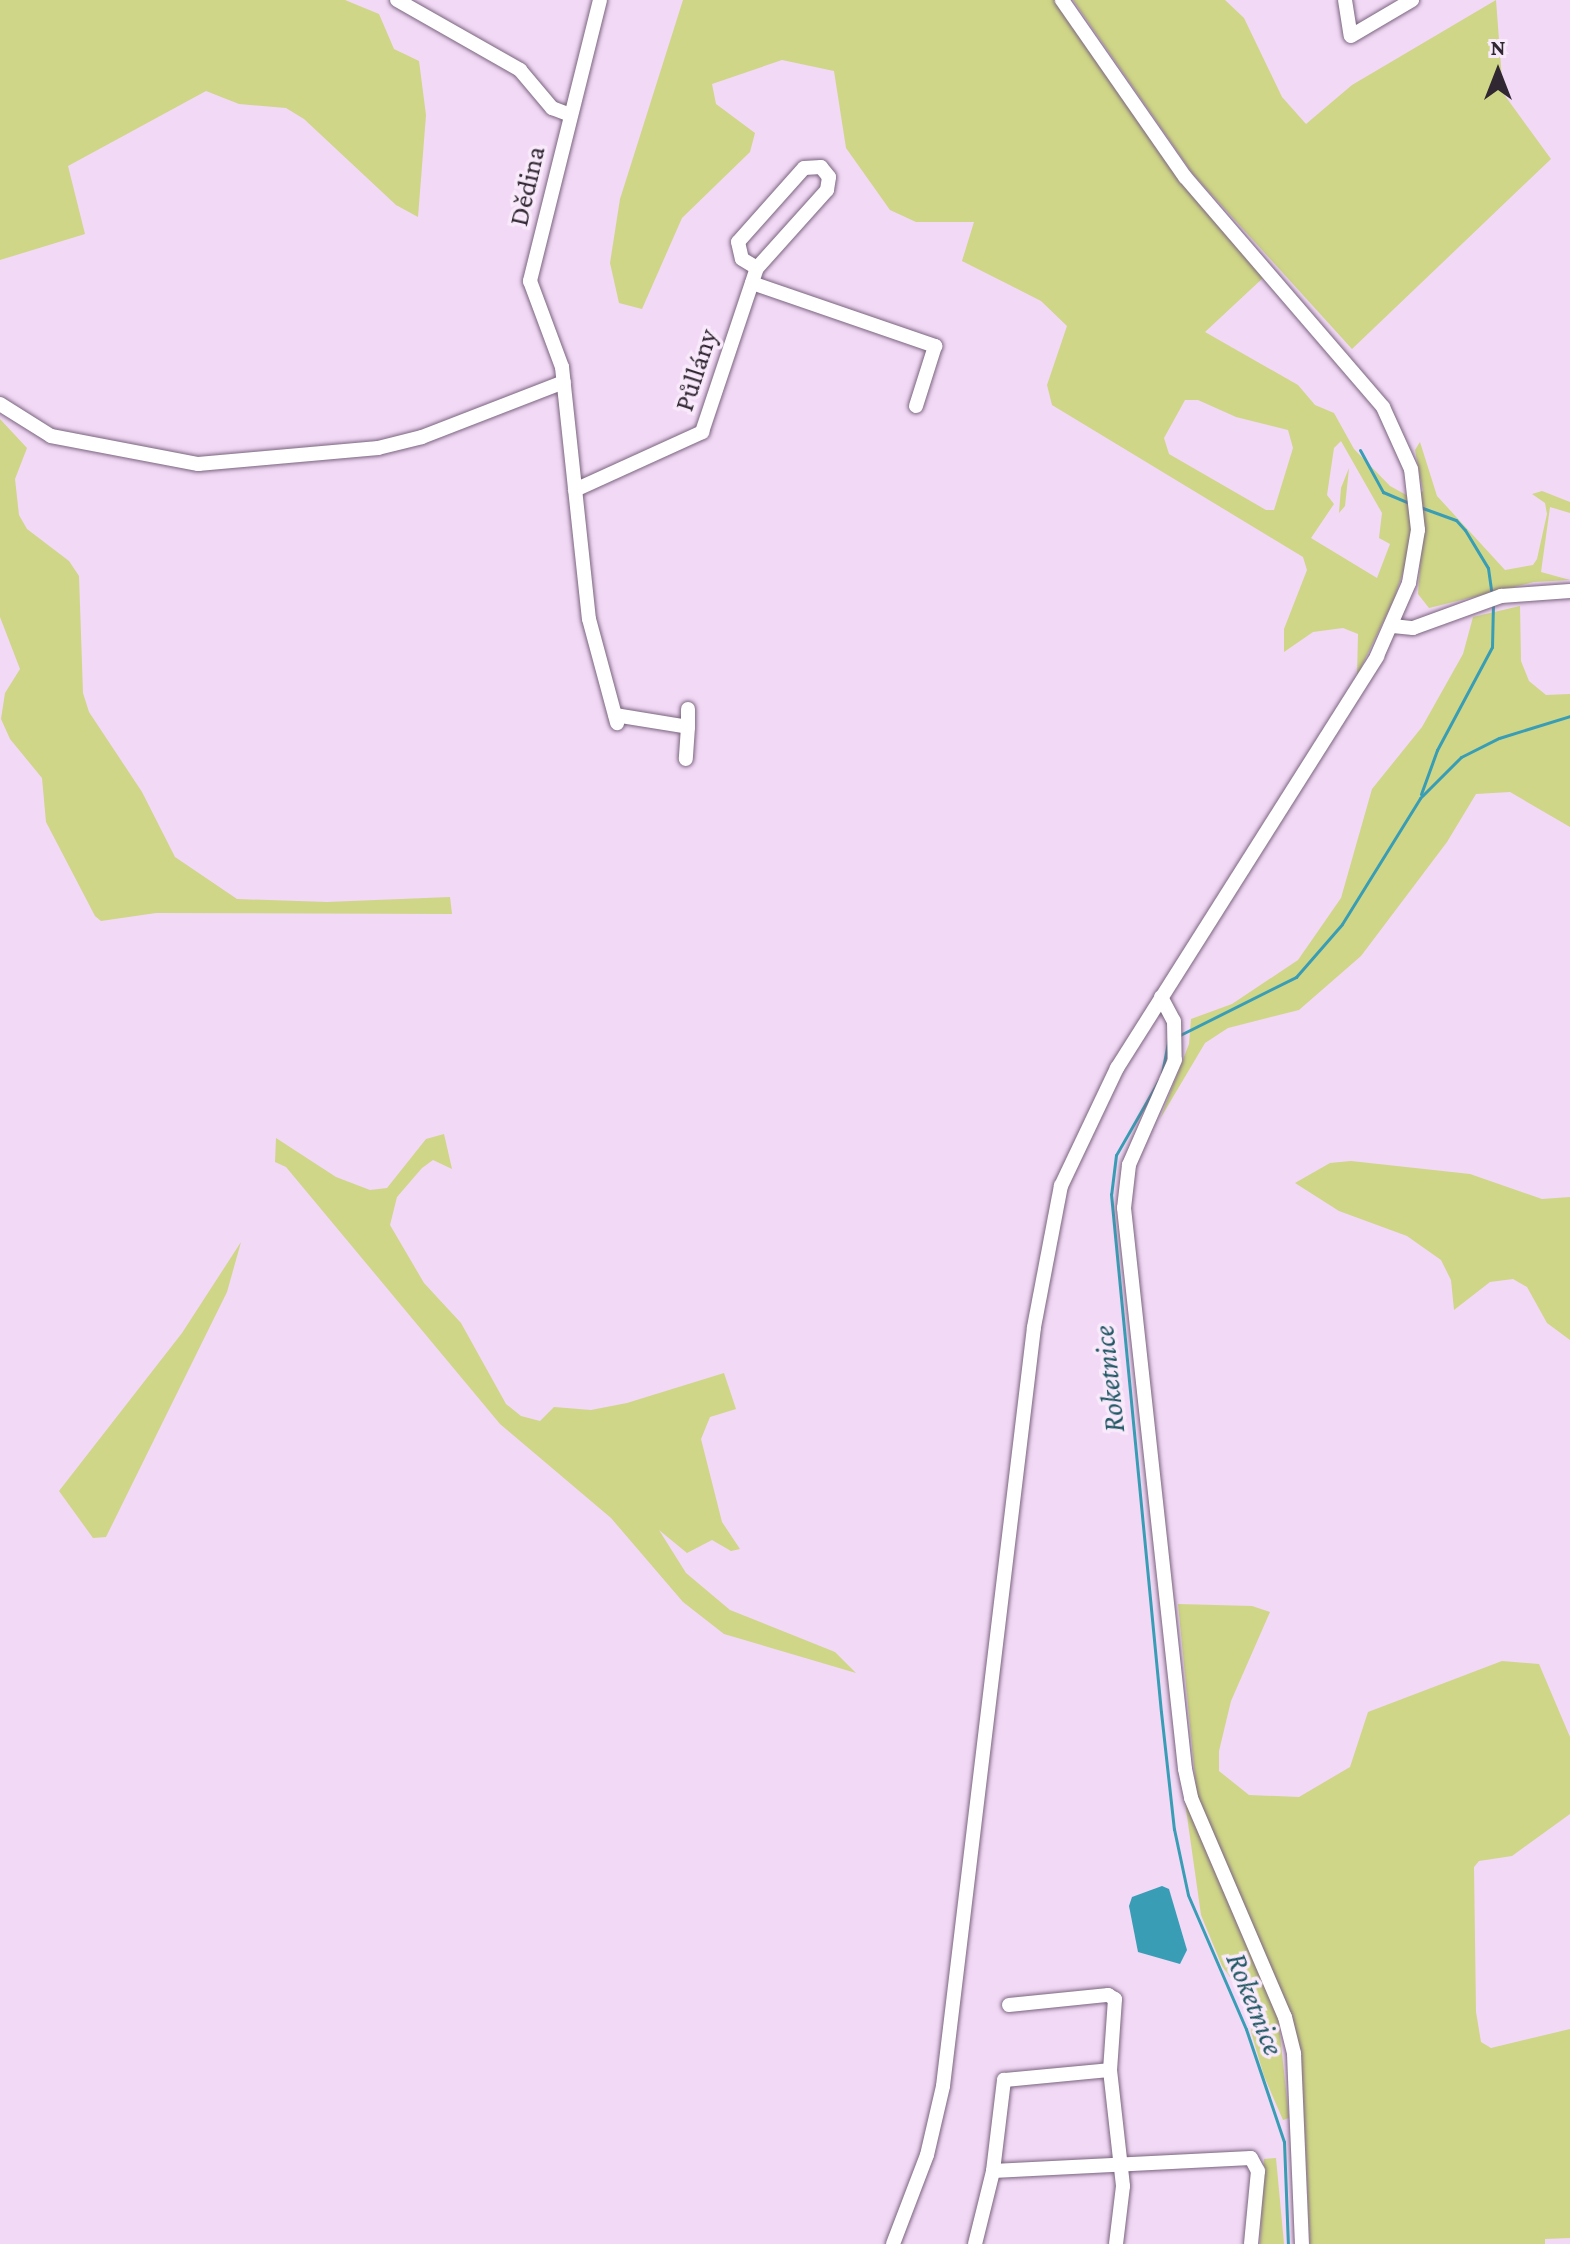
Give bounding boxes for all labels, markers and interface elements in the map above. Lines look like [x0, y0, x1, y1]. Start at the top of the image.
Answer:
north arrow [1458, 32, 1538, 112]
text: N [1491, 35, 1506, 60]
street label: Dědina [502, 143, 552, 229]
street label: Půllány [667, 325, 725, 415]
water label: Roketnice [1085, 1324, 1133, 1434]
water label: Roketnice [1218, 1947, 1292, 2061]

